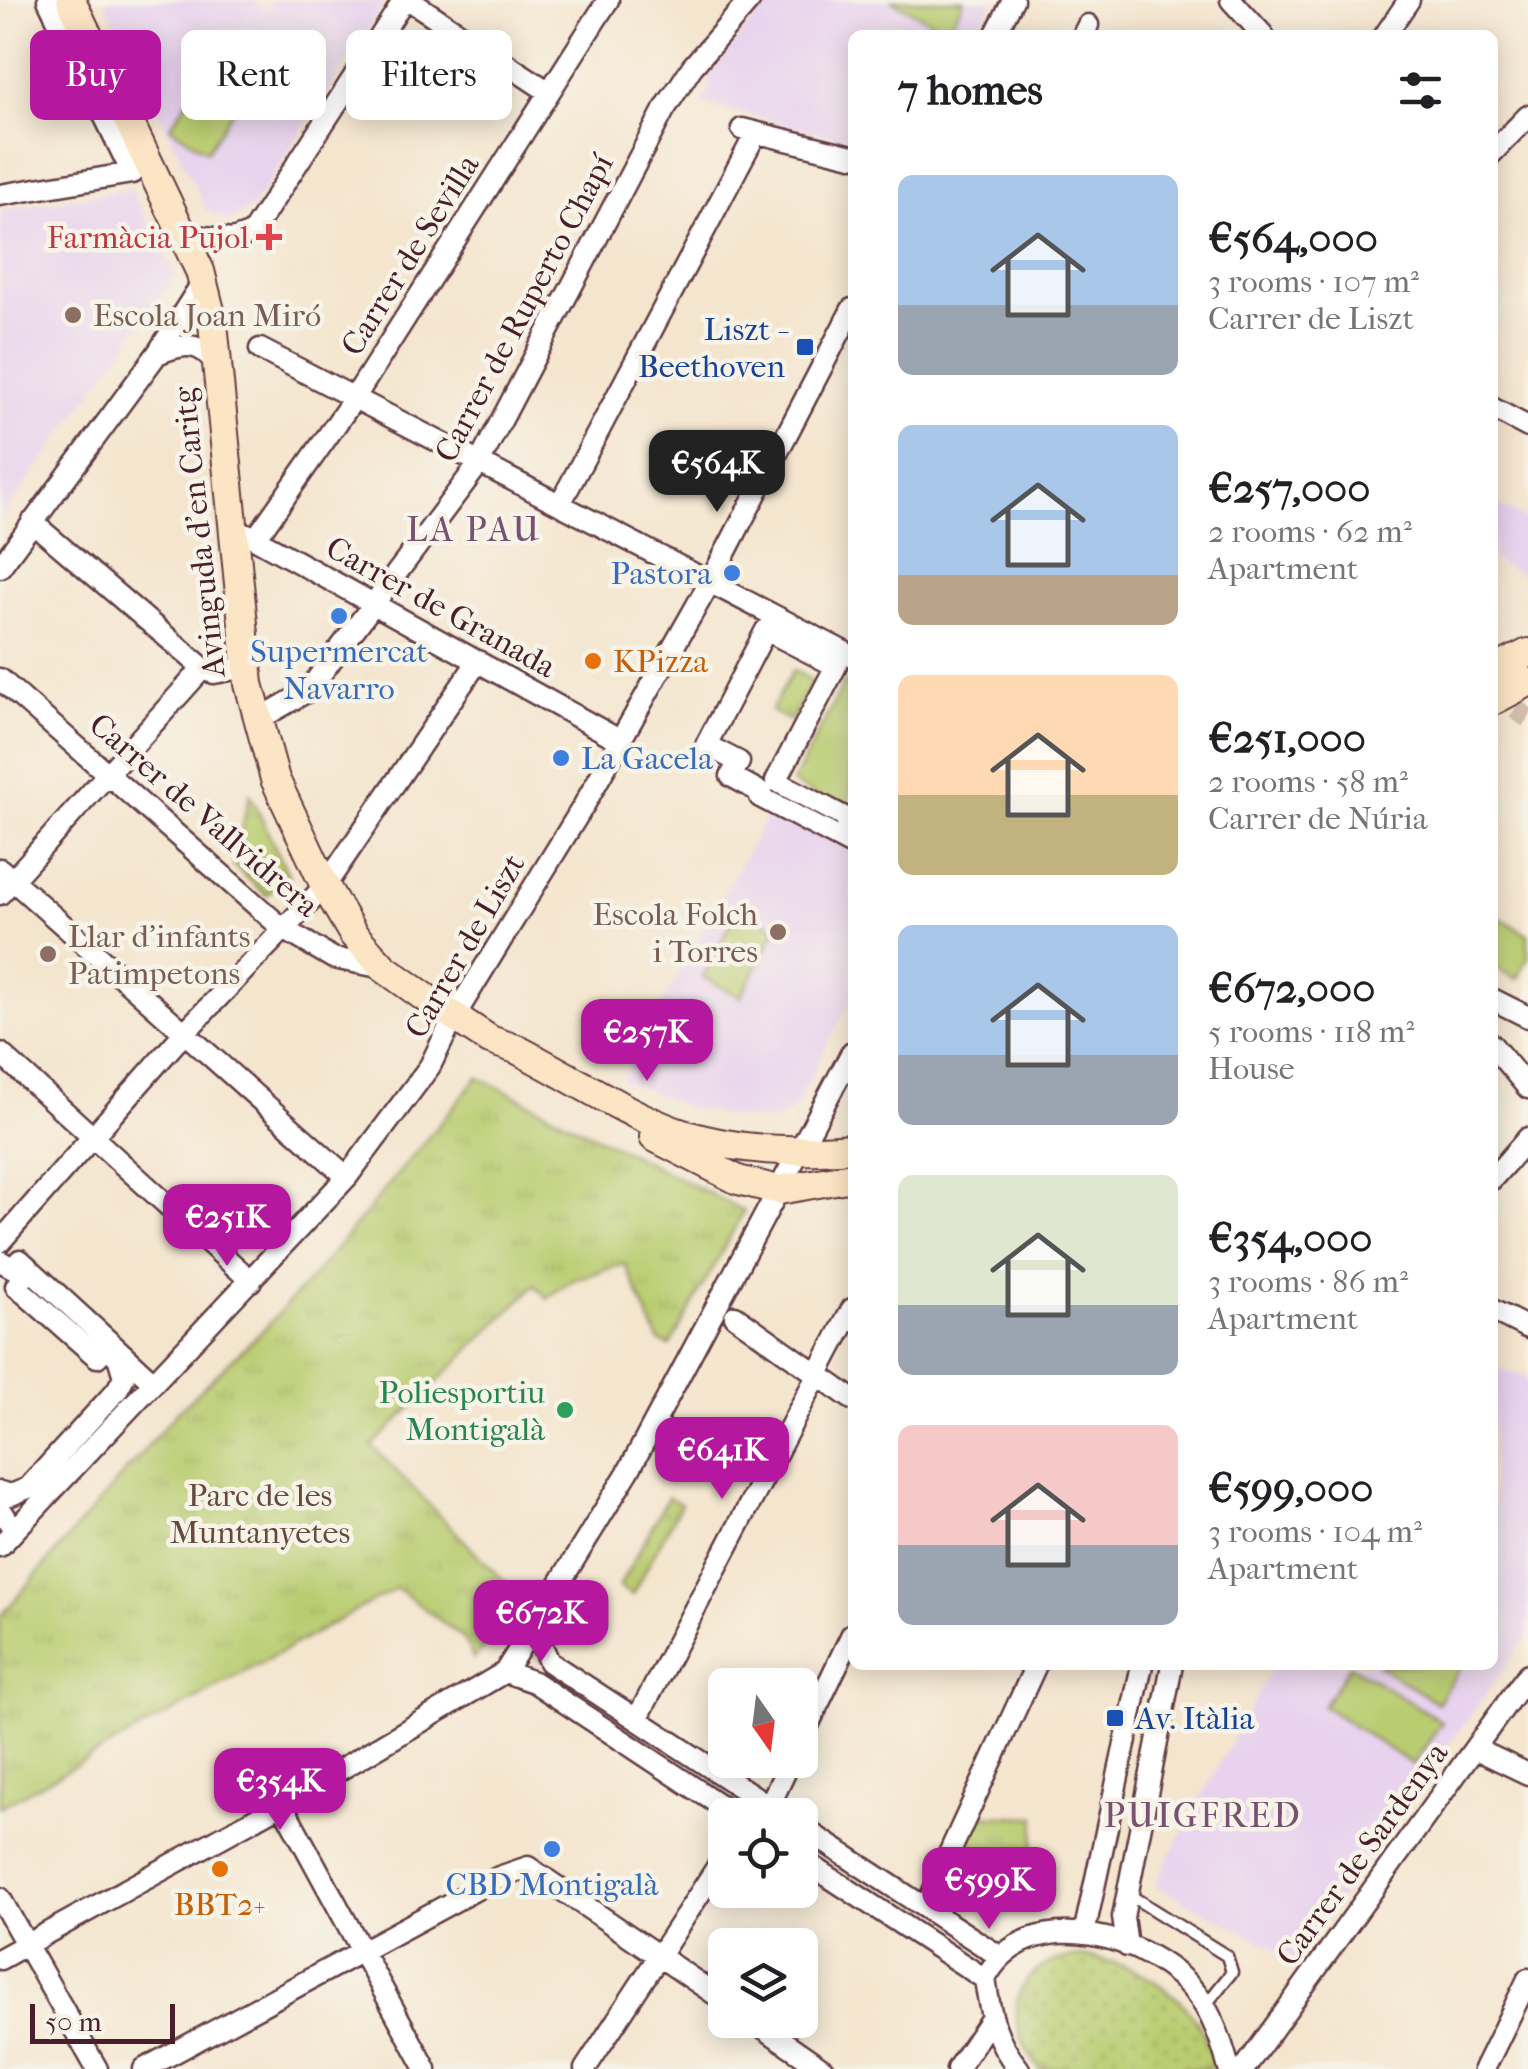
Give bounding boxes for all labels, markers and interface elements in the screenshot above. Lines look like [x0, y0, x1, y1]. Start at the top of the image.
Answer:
chip: Buy [30, 30, 161, 120]
chip: Rent [181, 30, 326, 120]
chip: Filters [346, 30, 512, 120]
icon: filters [1393, 63, 1448, 118]
text: 7 homes [898, 66, 1043, 115]
street label: Carrer de Sevilla [333, 147, 487, 362]
street label: Carrer de Ruperto Chapí [427, 147, 621, 468]
text: €564,000 [1208, 214, 1378, 263]
icon: home [978, 215, 1098, 335]
place label: Farmàcia Pujol [47, 219, 249, 256]
marker: Farmàcia Pujol [258, 226, 280, 248]
text: 3 rooms · 107 m² [1208, 263, 1419, 300]
place label: Escola Joan Miró [93, 297, 321, 334]
text: Carrer de Liszt [1208, 300, 1414, 337]
marker: Escola Joan Miró [62, 304, 84, 326]
place label: Liszt - Beethoven [638, 311, 789, 385]
marker: Liszt - Beethoven [794, 336, 816, 358]
street label: Avinguda d'en Caritg [165, 384, 233, 681]
pin: €564K [647, 430, 787, 515]
text: €564K [671, 444, 763, 481]
text: €257,000 [1208, 464, 1370, 513]
icon: home [978, 465, 1098, 585]
district label: LA PAU [406, 509, 542, 550]
text: 2 rooms · 62 m² [1208, 513, 1412, 550]
street label: Carrer de Granada [320, 529, 563, 686]
text: Apartment [1208, 550, 1358, 587]
place label: Pastora [611, 555, 713, 592]
marker: Pastora [721, 562, 743, 584]
marker: Supermercat Navarro [328, 605, 350, 627]
place label: Supermercat Navarro [250, 633, 428, 707]
place label: KPizza [613, 643, 709, 680]
marker: KPizza [582, 650, 604, 672]
street label: Carrer de Vallvidrera [82, 706, 327, 925]
text: €251,000 [1208, 714, 1366, 763]
icon: home [978, 715, 1098, 835]
place label: La Gacela [581, 740, 714, 777]
marker: La Gacela [550, 747, 572, 769]
text: 2 rooms · 58 m² [1208, 763, 1408, 800]
text: Carrer de Núria [1208, 800, 1427, 837]
street label: Carrer de Liszt [398, 847, 533, 1044]
place label: Escola Folch i Torres [592, 896, 758, 970]
place label: Llar d'infants Patimpetons [68, 918, 251, 992]
marker: Escola Folch i Torres [767, 921, 789, 943]
marker: Llar d'infants Patimpetons [37, 943, 59, 965]
text: €672,000 [1208, 964, 1375, 1013]
icon: home [978, 965, 1098, 1085]
pin: €257K [577, 999, 717, 1084]
text: €257K [603, 1013, 691, 1050]
text: 5 rooms · 118 m² [1208, 1013, 1414, 1050]
text: House [1208, 1050, 1295, 1087]
pin: €251K [157, 1184, 297, 1269]
text: €251K [185, 1198, 269, 1235]
text: €354,000 [1208, 1214, 1372, 1263]
icon: home [978, 1215, 1098, 1335]
text: 3 rooms · 86 m² [1208, 1263, 1408, 1300]
text: Apartment [1208, 1300, 1358, 1337]
place label: Poliesportiu Montigalà [379, 1374, 546, 1448]
marker: Poliesportiu Montigalà [554, 1399, 576, 1421]
pin: €641K [652, 1417, 792, 1502]
text: €641K [677, 1431, 767, 1468]
text: €599,000 [1208, 1464, 1373, 1513]
icon: home [978, 1465, 1098, 1585]
park label: Parc de les Muntanyetes [170, 1477, 350, 1551]
text: 3 rooms · 104 m² [1208, 1513, 1422, 1550]
text: Apartment [1208, 1550, 1358, 1587]
pin: €672K [471, 1580, 611, 1665]
text: €672K [495, 1594, 587, 1631]
north arrow [708, 1668, 818, 1778]
map controls [708, 1668, 818, 2038]
place label: Av. Itàlia [1133, 1700, 1255, 1737]
marker: Av. Itàlia [1104, 1707, 1126, 1729]
street label: Carrer de Sardenya [1269, 1734, 1456, 1973]
pin: €354K [210, 1748, 350, 1833]
text: €354K [236, 1762, 324, 1799]
district label: PUIGFRED [1104, 1795, 1302, 1836]
button: locate [708, 1798, 818, 1908]
marker: CBD Montigalà [541, 1838, 563, 1860]
pin: €599K [919, 1847, 1059, 1932]
marker: BBT2+ [209, 1858, 231, 1880]
text: €599K [944, 1861, 1034, 1898]
place label: CBD Montigalà [446, 1866, 660, 1903]
place label: BBT2+ [174, 1886, 266, 1923]
button: layers [708, 1928, 818, 2038]
scale bar [30, 1999, 175, 2044]
text: 50 m [45, 2005, 102, 2038]

